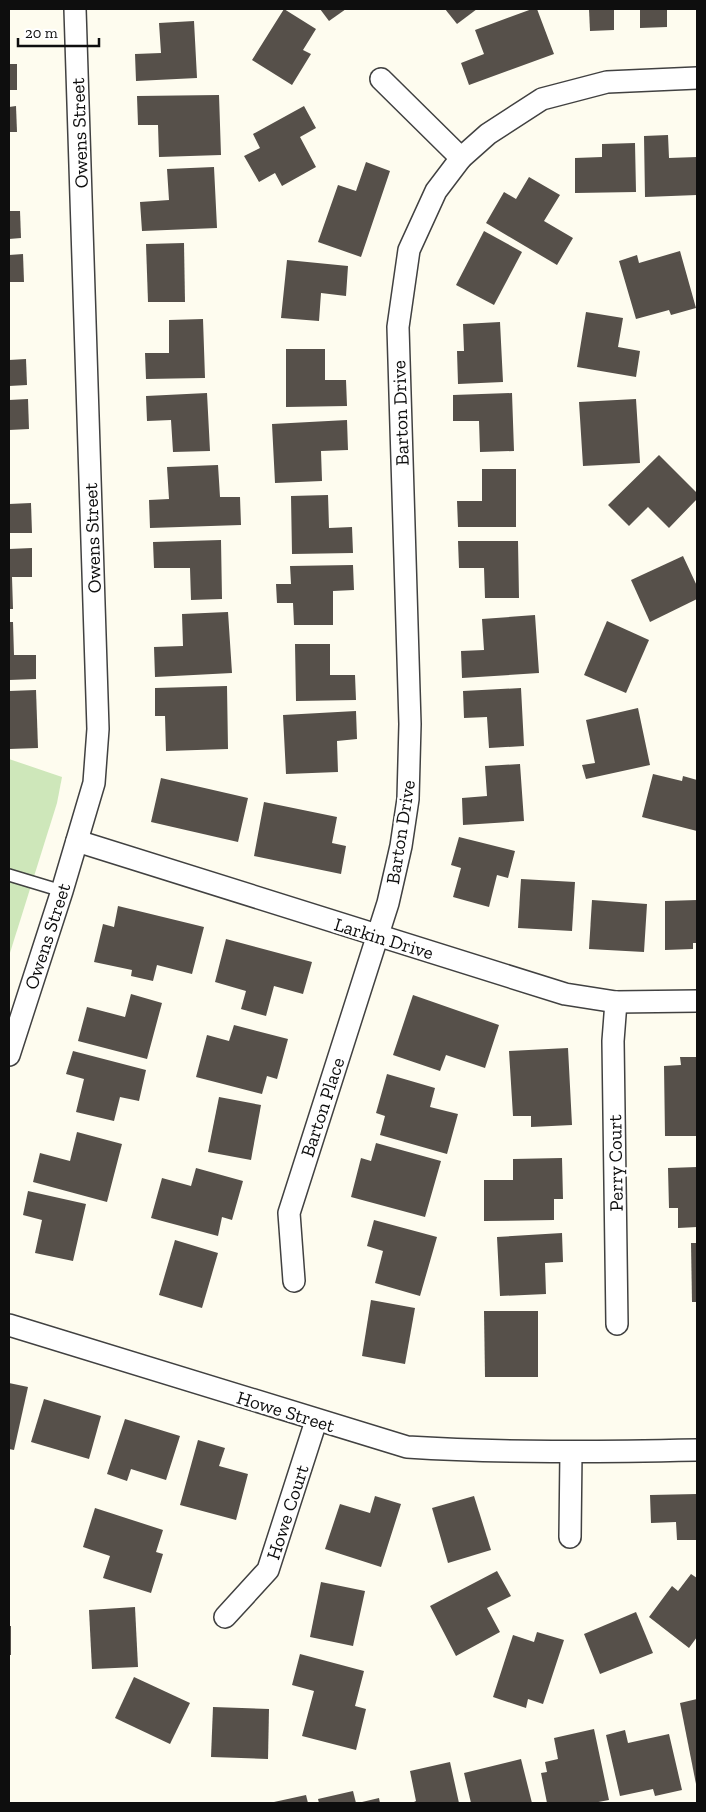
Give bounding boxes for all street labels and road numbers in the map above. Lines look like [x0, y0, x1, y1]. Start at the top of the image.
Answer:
street label: Owens Street [66, 77, 93, 189]
street label: Barton Drive [387, 360, 414, 466]
street label: Owens Street [79, 482, 106, 594]
street label: Barton Drive [381, 778, 420, 886]
street label: Owens Street [19, 880, 76, 992]
street label: Larkin Drive [331, 912, 436, 964]
street label: Barton Place [296, 1054, 349, 1160]
street label: Perry Court [603, 1114, 628, 1212]
street label: Howe Street [234, 1386, 338, 1437]
street label: Howe Court [261, 1462, 314, 1563]

